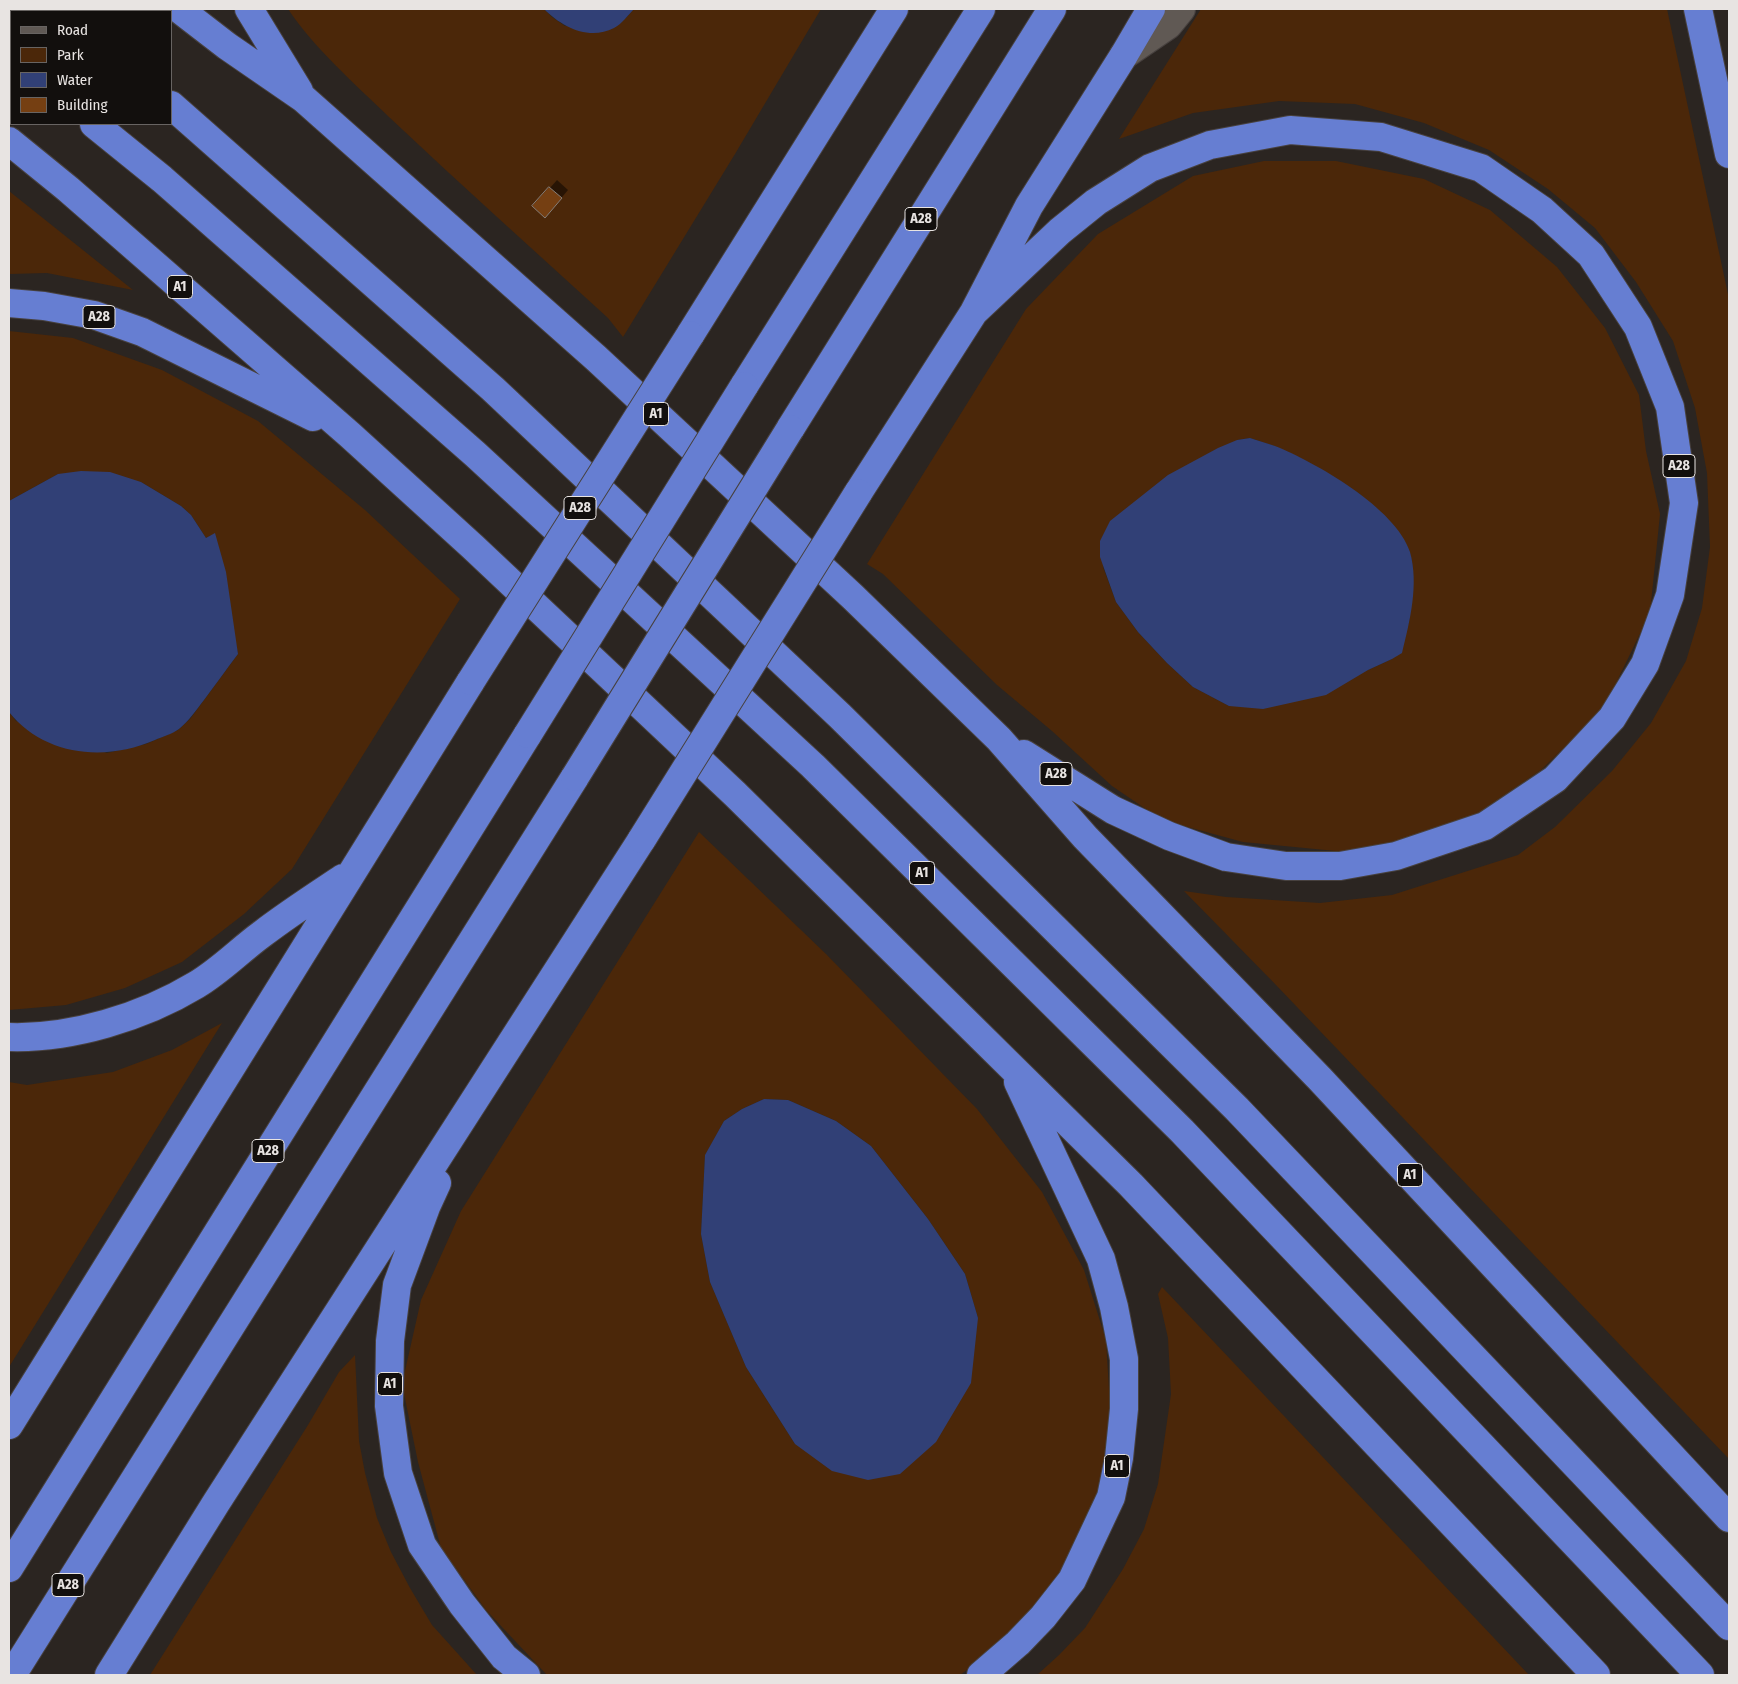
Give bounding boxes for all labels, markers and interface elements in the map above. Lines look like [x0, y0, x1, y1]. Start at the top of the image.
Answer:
legend [10, 10, 172, 125]
text: Road [57, 21, 88, 39]
text: Park [57, 46, 84, 64]
text: Water [57, 71, 92, 89]
text: Building [57, 96, 108, 114]
road number: A28 [905, 208, 937, 230]
road number: A1 [168, 276, 192, 298]
road number: A28 [83, 306, 115, 328]
road number: A1 [644, 402, 668, 426]
road number: A28 [1663, 454, 1695, 478]
road number: A28 [564, 496, 596, 520]
road number: A28 [1040, 762, 1072, 786]
road number: A1 [910, 861, 934, 884]
road number: A28 [252, 1140, 284, 1162]
road number: A1 [1398, 1164, 1422, 1186]
road number: A1 [378, 1372, 402, 1396]
road number: A1 [1104, 1454, 1130, 1478]
road number: A28 [52, 1574, 84, 1596]

